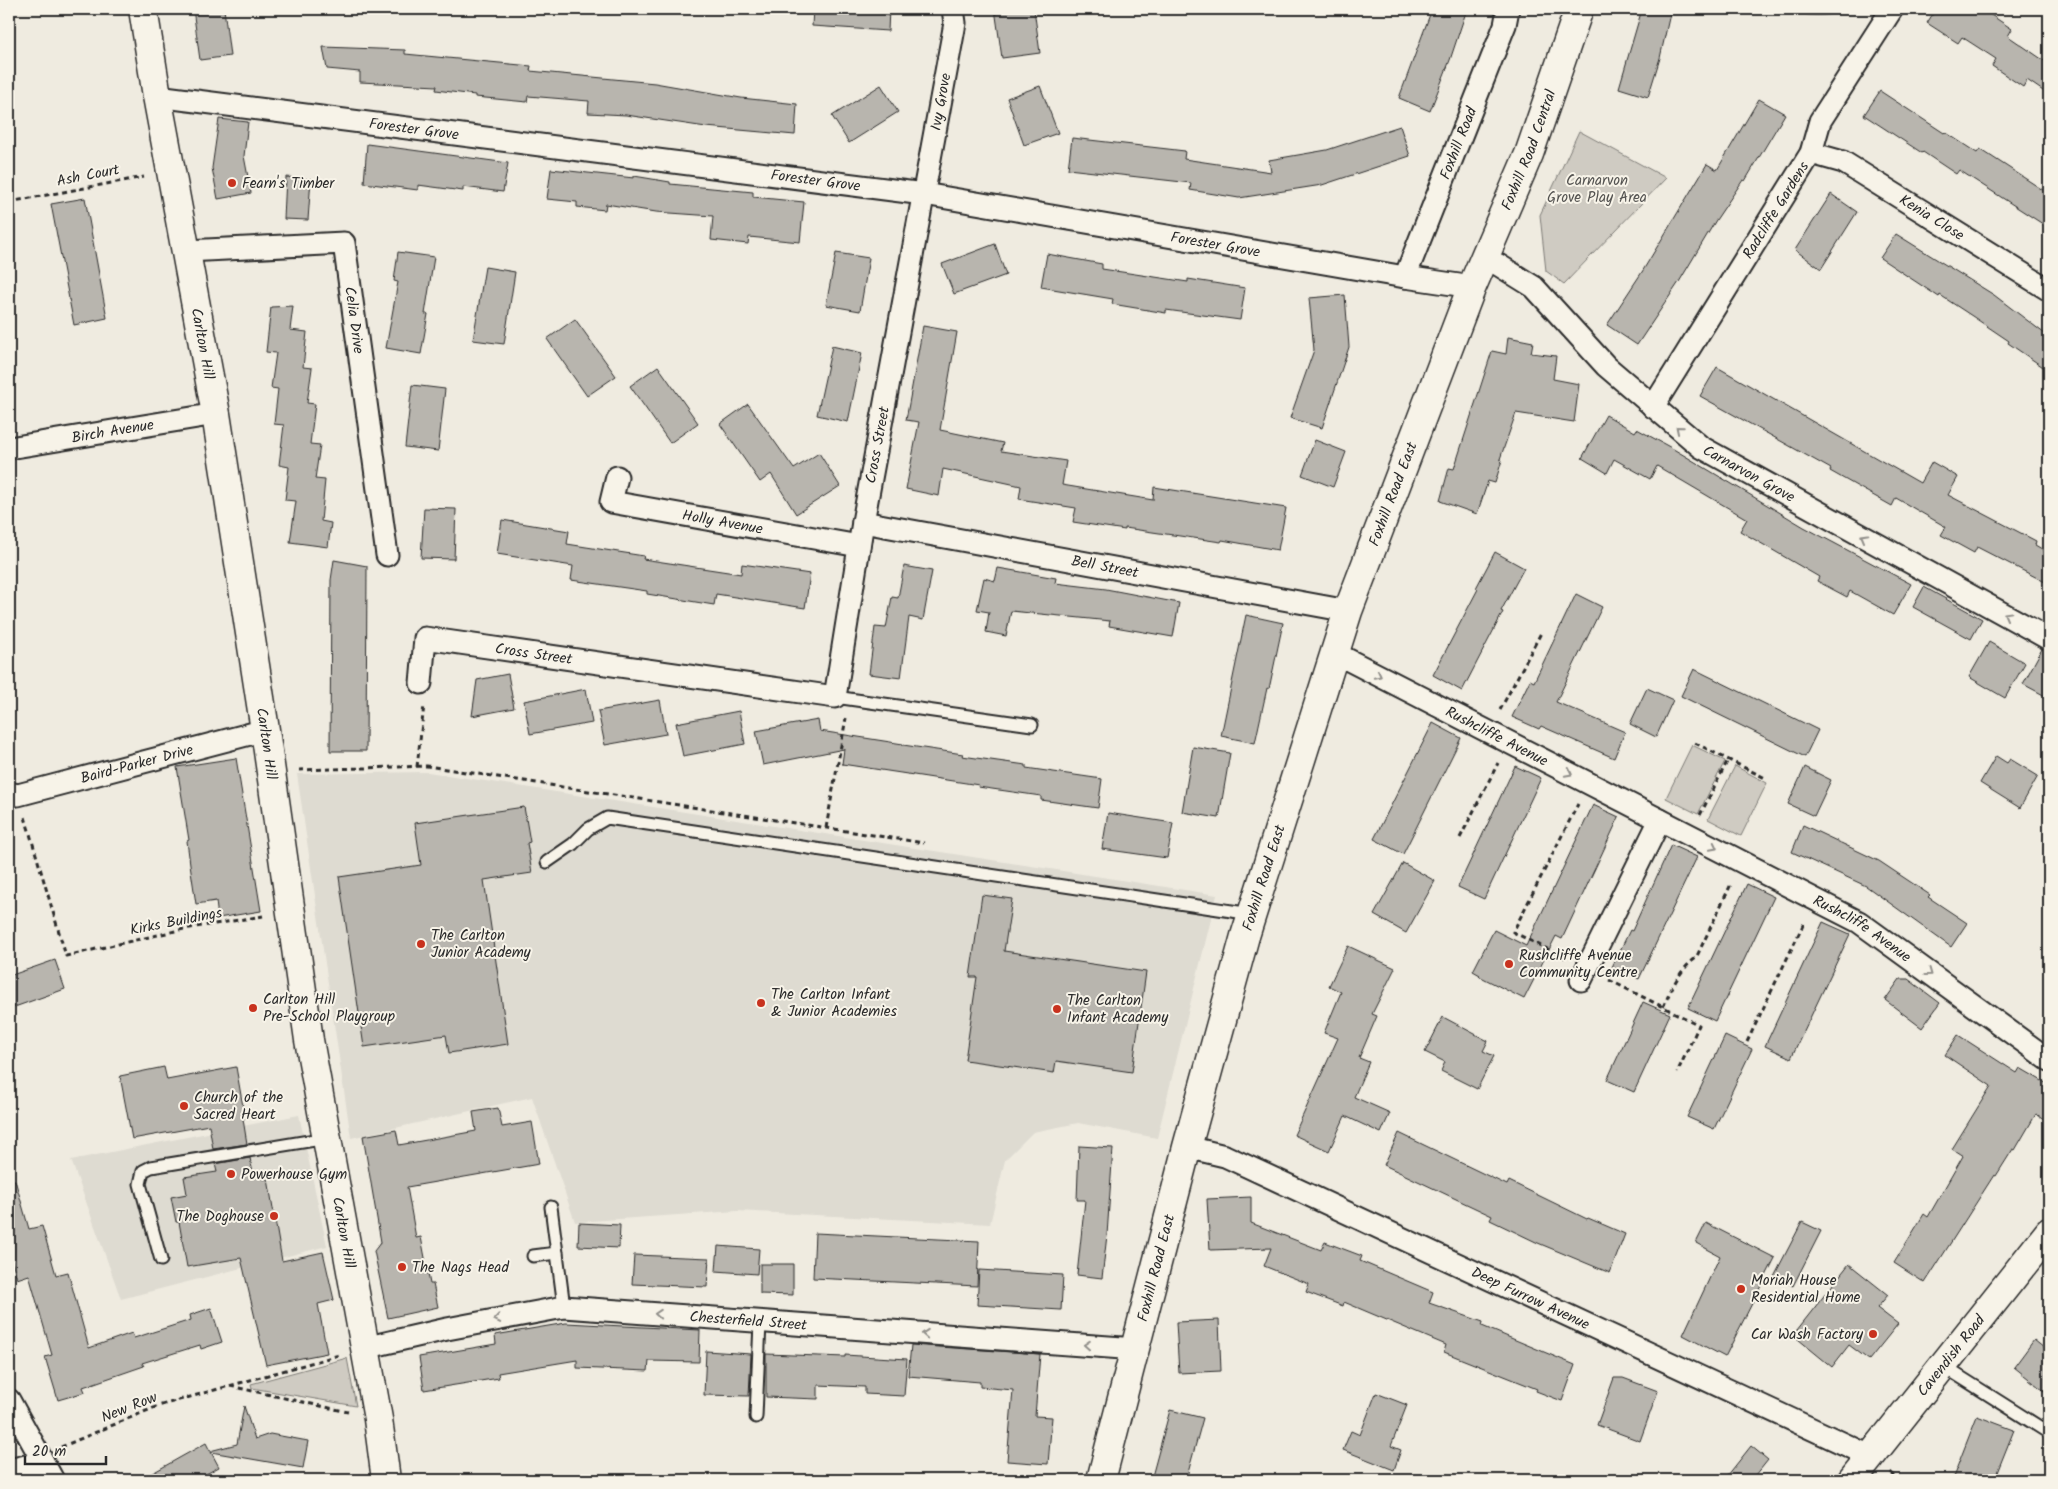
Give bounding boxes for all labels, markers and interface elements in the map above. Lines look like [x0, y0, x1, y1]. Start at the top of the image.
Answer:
street label: Ivy Grove [924, 71, 959, 133]
street label: Foxhill Road Central [1495, 86, 1563, 214]
street label: Foxhill Road [1434, 103, 1484, 183]
street label: Forester Grove [367, 112, 460, 147]
street label: Radcliffe Gardens [1737, 156, 1816, 264]
street label: Ash Court [55, 158, 122, 194]
street label: Forester Grove [769, 164, 862, 199]
park label: Carnarvon Grove Play Area [1547, 169, 1647, 210]
place label: Fearn's Timber [242, 172, 335, 196]
marker: Fearn's Timber [226, 177, 238, 189]
street label: Kenia Close [1894, 189, 1969, 248]
street label: Forester Grove [1169, 226, 1262, 265]
street label: Celia Drive [337, 285, 370, 355]
street label: Carlton Hill [184, 306, 220, 382]
street label: Cross Street [859, 405, 897, 485]
street label: Birch Avenue [70, 413, 156, 451]
one-way arrow [1676, 426, 1685, 434]
street label: Foxhill Road East [1363, 438, 1425, 550]
street label: Carnarvon Grove [1698, 439, 1799, 510]
street label: Holly Avenue [680, 504, 765, 542]
one-way arrow [1861, 533, 1870, 543]
street label: Bell Street [1069, 549, 1140, 585]
one-way arrow [2003, 611, 2012, 621]
street label: Cross Street [493, 637, 574, 672]
one-way arrow [1372, 669, 1381, 679]
street label: Rushcliffe Avenue [1441, 701, 1552, 774]
street label: Carlton Hill [249, 706, 283, 781]
street label: Baird-Parker Drive [78, 738, 196, 791]
one-way arrow [1564, 767, 1573, 777]
street label: Foxhill Road East [1236, 822, 1293, 934]
one-way arrow [1708, 841, 1717, 851]
street label: Rushcliffe Avenue [1808, 889, 1916, 969]
street label: Kirks Buildings [128, 901, 225, 943]
place label: The Carlton Junior Academy [431, 924, 532, 965]
marker: The Carlton Junior Academy [415, 938, 427, 950]
place label: Rushcliffe Avenue Community Centre [1519, 944, 1638, 985]
marker: Rushcliffe Avenue Community Centre [1503, 958, 1515, 970]
one-way arrow [1923, 967, 1933, 976]
place label: The Carlton Infant & Junior Academies [771, 983, 897, 1024]
place label: Carlton Hill Pre-School Playgroup [263, 988, 395, 1029]
place label: The Carlton Infant Academy [1067, 989, 1169, 1030]
marker: The Carlton Infant & Junior Academies [755, 997, 767, 1009]
marker: Carlton Hill Pre-School Playgroup [247, 1002, 259, 1014]
marker: The Carlton Infant Academy [1051, 1003, 1063, 1015]
place label: Church of the Sacred Heart [194, 1086, 283, 1127]
marker: Church of the Sacred Heart [178, 1100, 190, 1112]
place label: Powerhouse Gym [241, 1163, 347, 1187]
marker: Powerhouse Gym [225, 1168, 237, 1180]
street label: Carlton Hill [325, 1195, 361, 1271]
place label: The Doghouse [176, 1205, 264, 1229]
marker: The Doghouse [268, 1210, 280, 1222]
street label: Foxhill Road East [1131, 1212, 1182, 1325]
place label: The Nags Head [412, 1256, 509, 1280]
marker: The Nags Head [396, 1261, 408, 1273]
street label: Deep Furrow Avenue [1467, 1261, 1594, 1337]
place label: Moriah House Residential Home [1751, 1269, 1861, 1310]
marker: Moriah House Residential Home [1735, 1283, 1747, 1295]
street label: Chesterfield Street [689, 1305, 808, 1338]
one-way arrow [654, 1309, 662, 1320]
street label: Cavendish Road [1912, 1310, 1992, 1402]
one-way arrow [493, 1314, 502, 1324]
place label: Car Wash Factory [1751, 1323, 1864, 1347]
one-way arrow [921, 1328, 929, 1339]
marker: Car Wash Factory [1867, 1328, 1879, 1340]
one-way arrow [1083, 1340, 1091, 1351]
street label: New Row [98, 1385, 162, 1430]
scale bar [25, 1434, 106, 1466]
text: 20 m [32, 1440, 66, 1464]

